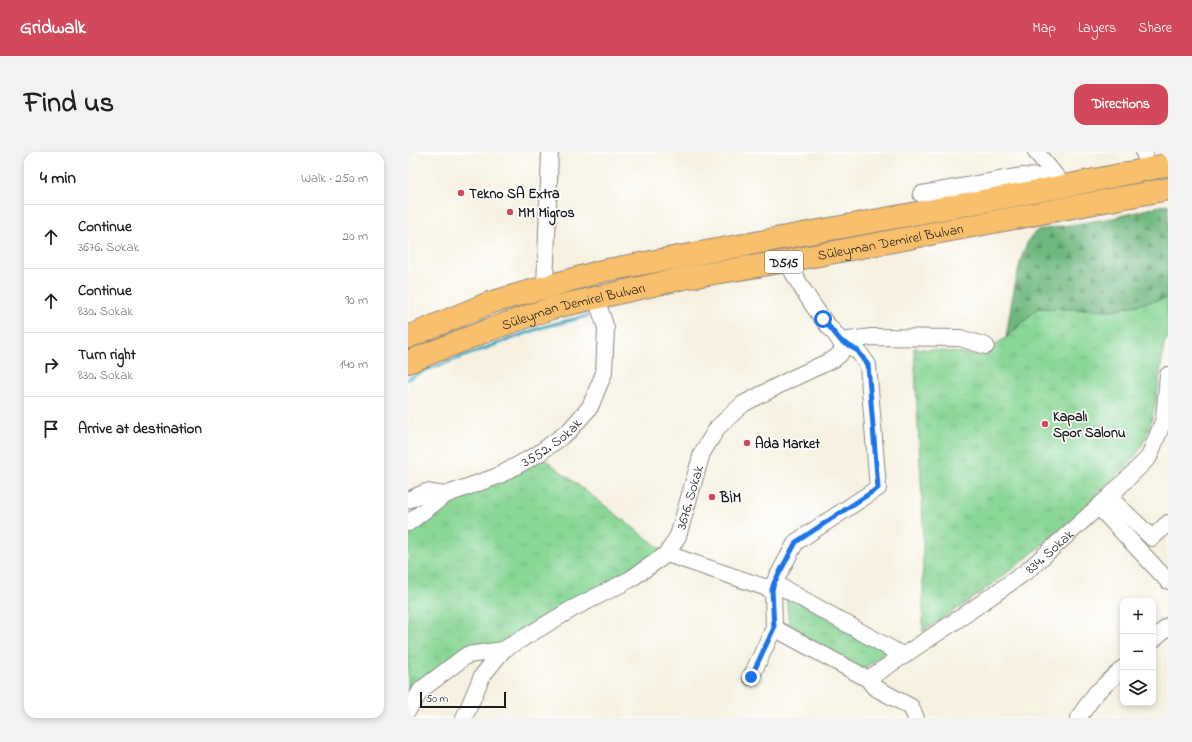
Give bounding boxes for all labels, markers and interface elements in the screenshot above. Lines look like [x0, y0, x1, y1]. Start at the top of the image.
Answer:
text: Gridwalk [20, 15, 86, 42]
text: Map [1032, 18, 1056, 39]
text: Layers [1078, 18, 1116, 39]
text: Share [1138, 18, 1172, 39]
text: Find us [24, 84, 114, 125]
button: Directions [1074, 84, 1168, 125]
text: 4 min [40, 166, 76, 191]
text: Walk · 250 m [301, 169, 368, 188]
place label: Tekno SA Extra [469, 184, 560, 205]
marker: Tekno SA Extra [456, 188, 466, 198]
place label: MM Migros [518, 203, 575, 226]
marker: MM Migros [505, 207, 515, 217]
text: Continue [78, 216, 132, 238]
street label: Süleyman Demirel Bulvarı [816, 219, 966, 267]
icon: ahead [40, 226, 62, 248]
text: 20 m [343, 227, 368, 246]
text: 3676. Sokak [78, 238, 139, 257]
road number: D515 [765, 251, 803, 273]
street label: Süleyman Demirel Bulvarı [499, 278, 648, 337]
text: Continue [78, 280, 132, 302]
icon: ahead [40, 290, 62, 312]
text: 90 m [345, 291, 368, 310]
text: 830. Sokak [78, 302, 133, 321]
route start [814, 310, 832, 328]
text: Turn right [78, 344, 136, 366]
icon: right [40, 354, 62, 376]
text: 140 m [340, 355, 368, 374]
text: 830. Sokak [78, 366, 133, 385]
place label: Kapalı Spor Salonu [1053, 407, 1126, 444]
street label: 3552. Sokak [518, 414, 588, 473]
icon: arrive [40, 418, 62, 440]
text: Arrive at destination [78, 418, 202, 440]
marker: Kapalı Spor Salonu [1040, 419, 1050, 429]
place label: Ada Market [755, 434, 820, 455]
marker: Ada Market [742, 438, 752, 448]
street label: 3676. Sokak [671, 462, 710, 532]
place label: BİM [719, 488, 741, 509]
marker: BİM [707, 492, 717, 502]
street label: 834. Sokak [1021, 524, 1080, 580]
map controls [1120, 598, 1156, 706]
button: + [1120, 598, 1156, 634]
button: − [1120, 634, 1156, 670]
route end [742, 668, 760, 686]
button: layers [1120, 670, 1156, 706]
scale bar [420, 690, 506, 709]
text: 50 m [426, 691, 448, 707]

